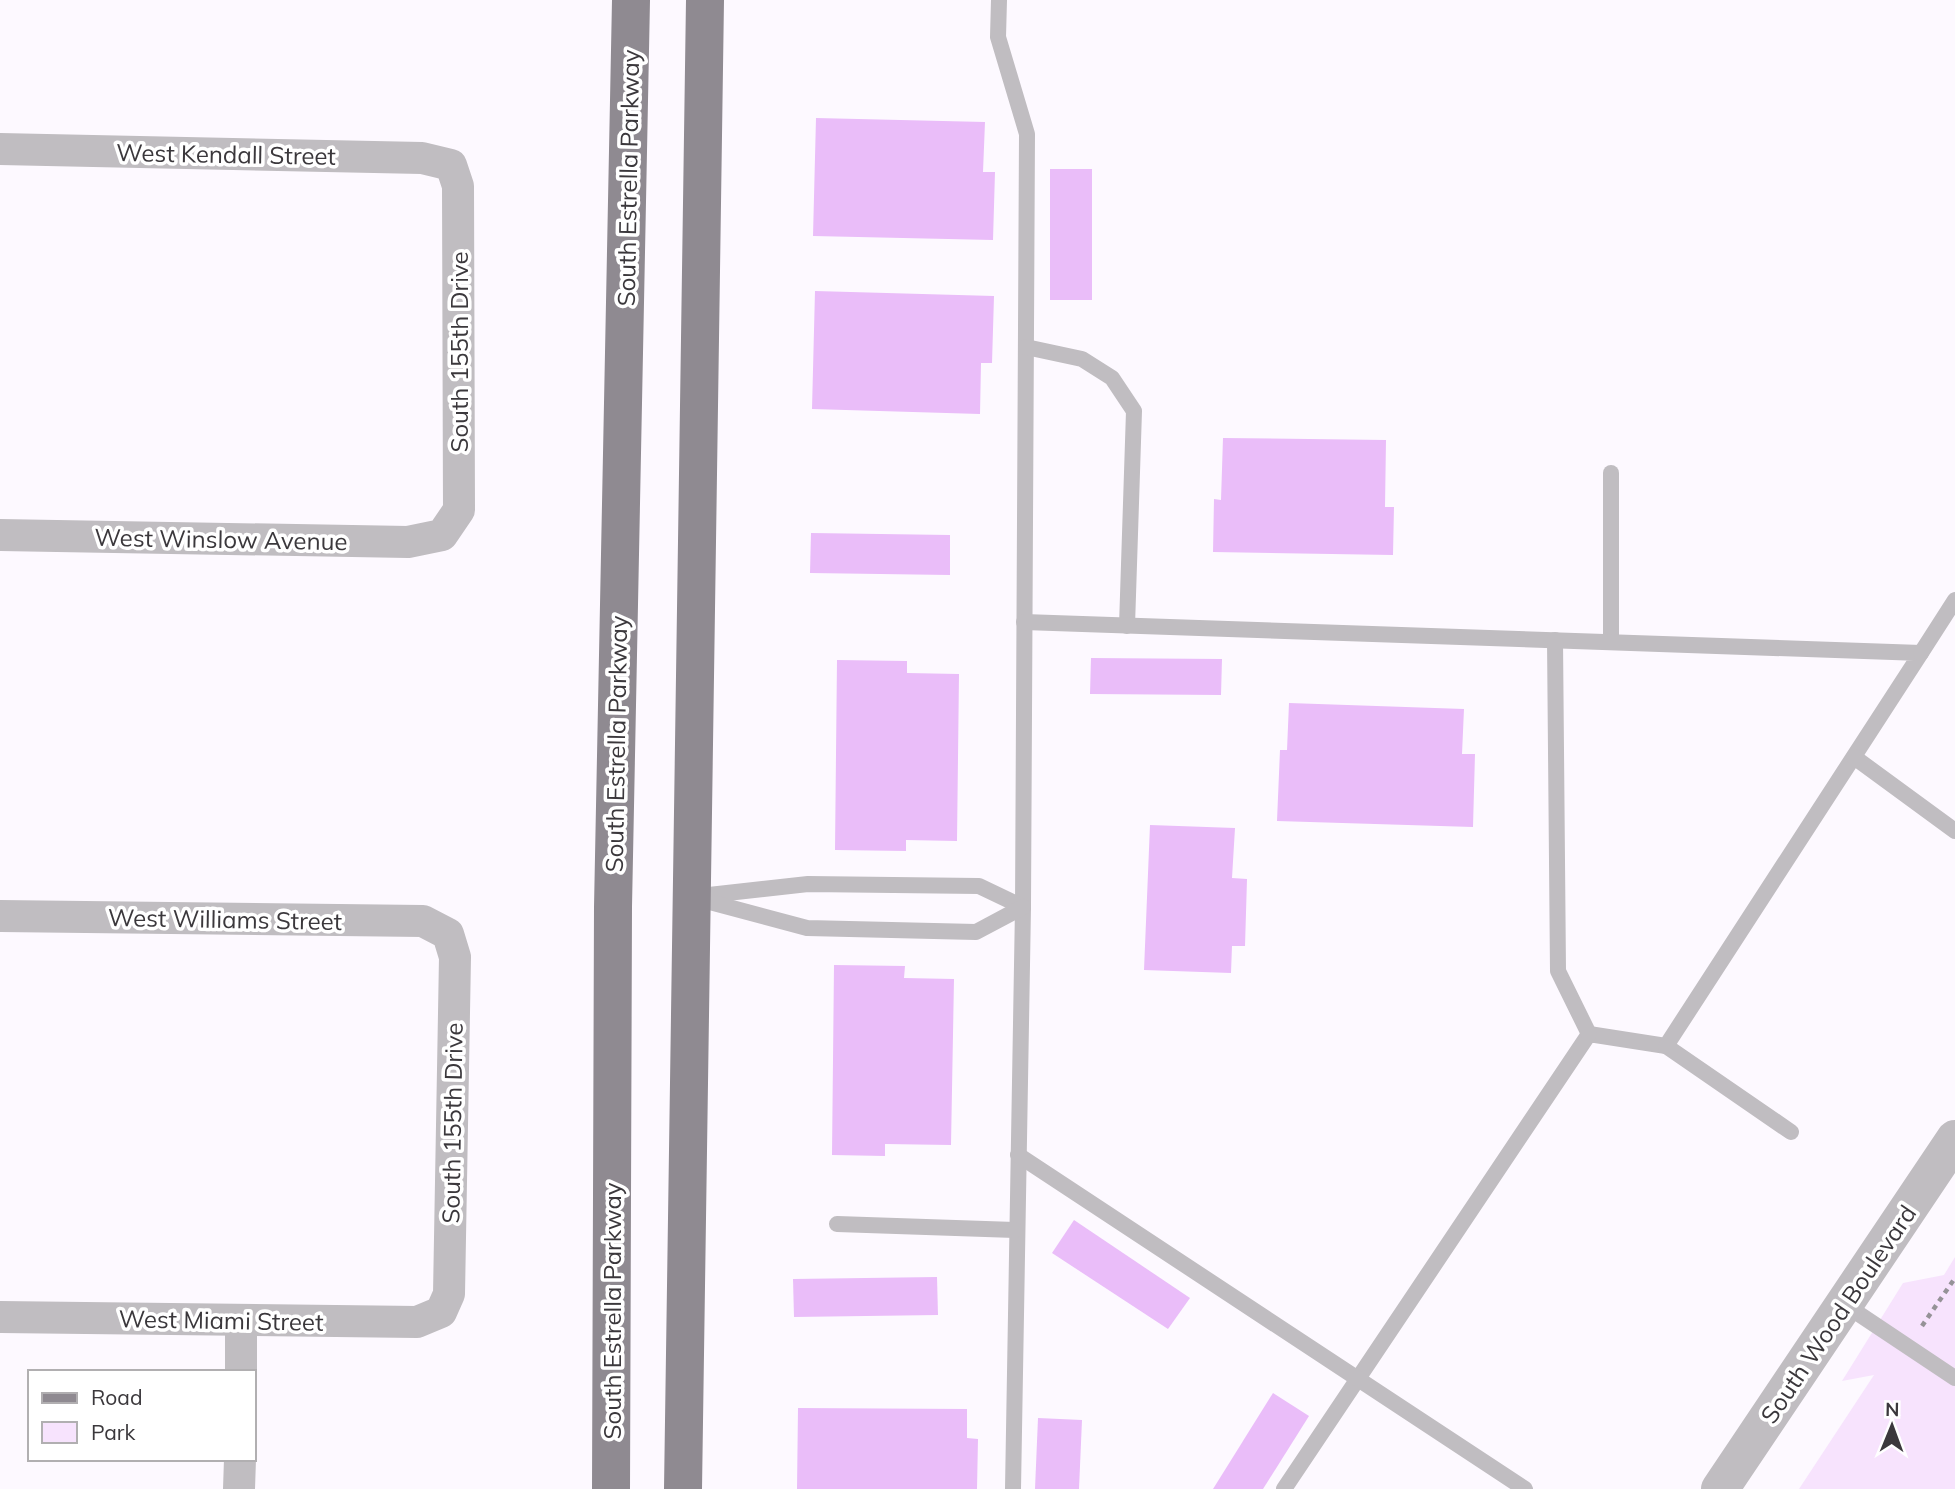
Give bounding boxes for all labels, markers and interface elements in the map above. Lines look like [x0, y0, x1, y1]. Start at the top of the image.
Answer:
street label: South Estrella Parkway [611, 49, 645, 307]
street label: West Kendall Street [116, 137, 336, 171]
street label: South 155th Drive [444, 251, 474, 453]
street label: West Winslow Avenue [94, 522, 348, 556]
street label: South Estrella Parkway [599, 615, 633, 873]
street label: West Williams Street [108, 902, 342, 936]
street label: South 155th Drive [435, 1022, 469, 1224]
street label: South Estrella Parkway [597, 1182, 627, 1439]
street label: South Wood Boulevard [1754, 1199, 1922, 1429]
street label: West Miami Street [118, 1303, 324, 1337]
legend [28, 1370, 256, 1461]
text: Road [91, 1384, 142, 1410]
north arrow [1857, 1391, 1927, 1461]
text: N [1885, 1397, 1900, 1421]
text: Park [91, 1419, 135, 1445]

